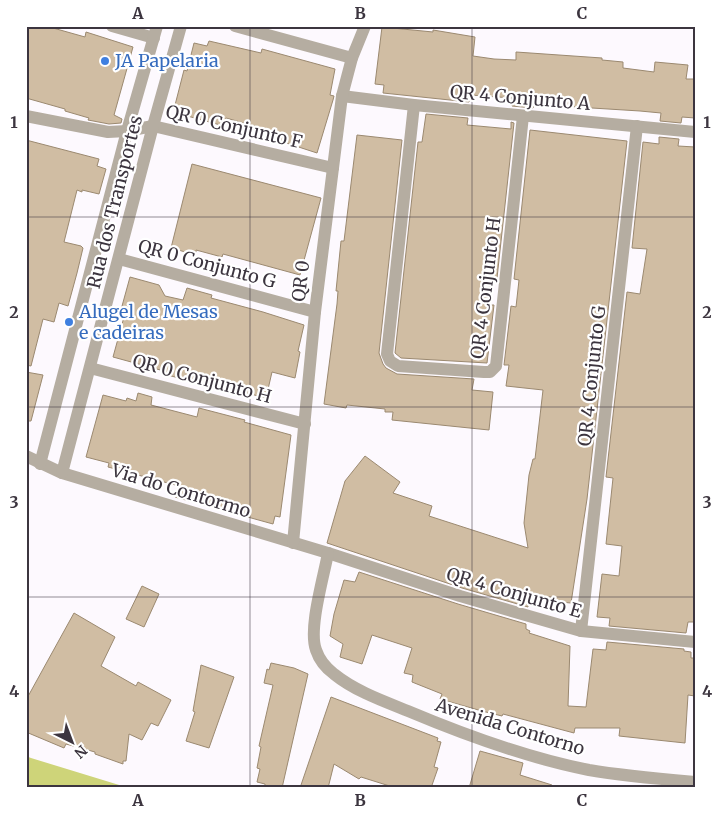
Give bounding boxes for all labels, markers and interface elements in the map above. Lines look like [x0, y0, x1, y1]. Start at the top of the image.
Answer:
text: A [131, 3, 144, 23]
text: B [354, 3, 366, 23]
text: C [577, 3, 587, 23]
place label: JA Papelaria [114, 49, 219, 72]
marker: JA Papelaria [99, 55, 111, 67]
street label: QR 4 Conjunto A [449, 80, 591, 115]
street label: QR 0 Conjunto F [164, 100, 305, 153]
text: 1 [10, 112, 18, 132]
text: 1 [703, 112, 711, 132]
street label: Rua dos Transportes [82, 113, 147, 291]
street label: QR 4 Conjunto H [465, 216, 506, 360]
street label: QR 0 Conjunto G [136, 234, 278, 293]
street label: QR 0 [287, 259, 314, 303]
place label: Alugel de Mesas e cadeiras [78, 300, 218, 344]
text: 2 [9, 302, 19, 322]
text: 2 [702, 302, 712, 322]
street label: QR 4 Conjunto G [573, 305, 610, 447]
marker: Alugel de Mesas e cadeiras [63, 316, 75, 328]
street label: QR 0 Conjunto H [130, 349, 274, 408]
street label: Via do Contormo [108, 458, 254, 523]
text: 3 [9, 492, 19, 512]
text: 3 [702, 492, 712, 512]
street label: QR 4 Conjunto E [444, 562, 585, 623]
text: 4 [9, 681, 19, 701]
text: 4 [702, 681, 712, 701]
street label: Avenida Contorno [432, 693, 588, 760]
north arrow [48, 716, 98, 766]
text: N [71, 741, 91, 762]
text: A [131, 790, 144, 810]
text: B [354, 790, 366, 810]
text: C [577, 790, 587, 810]

